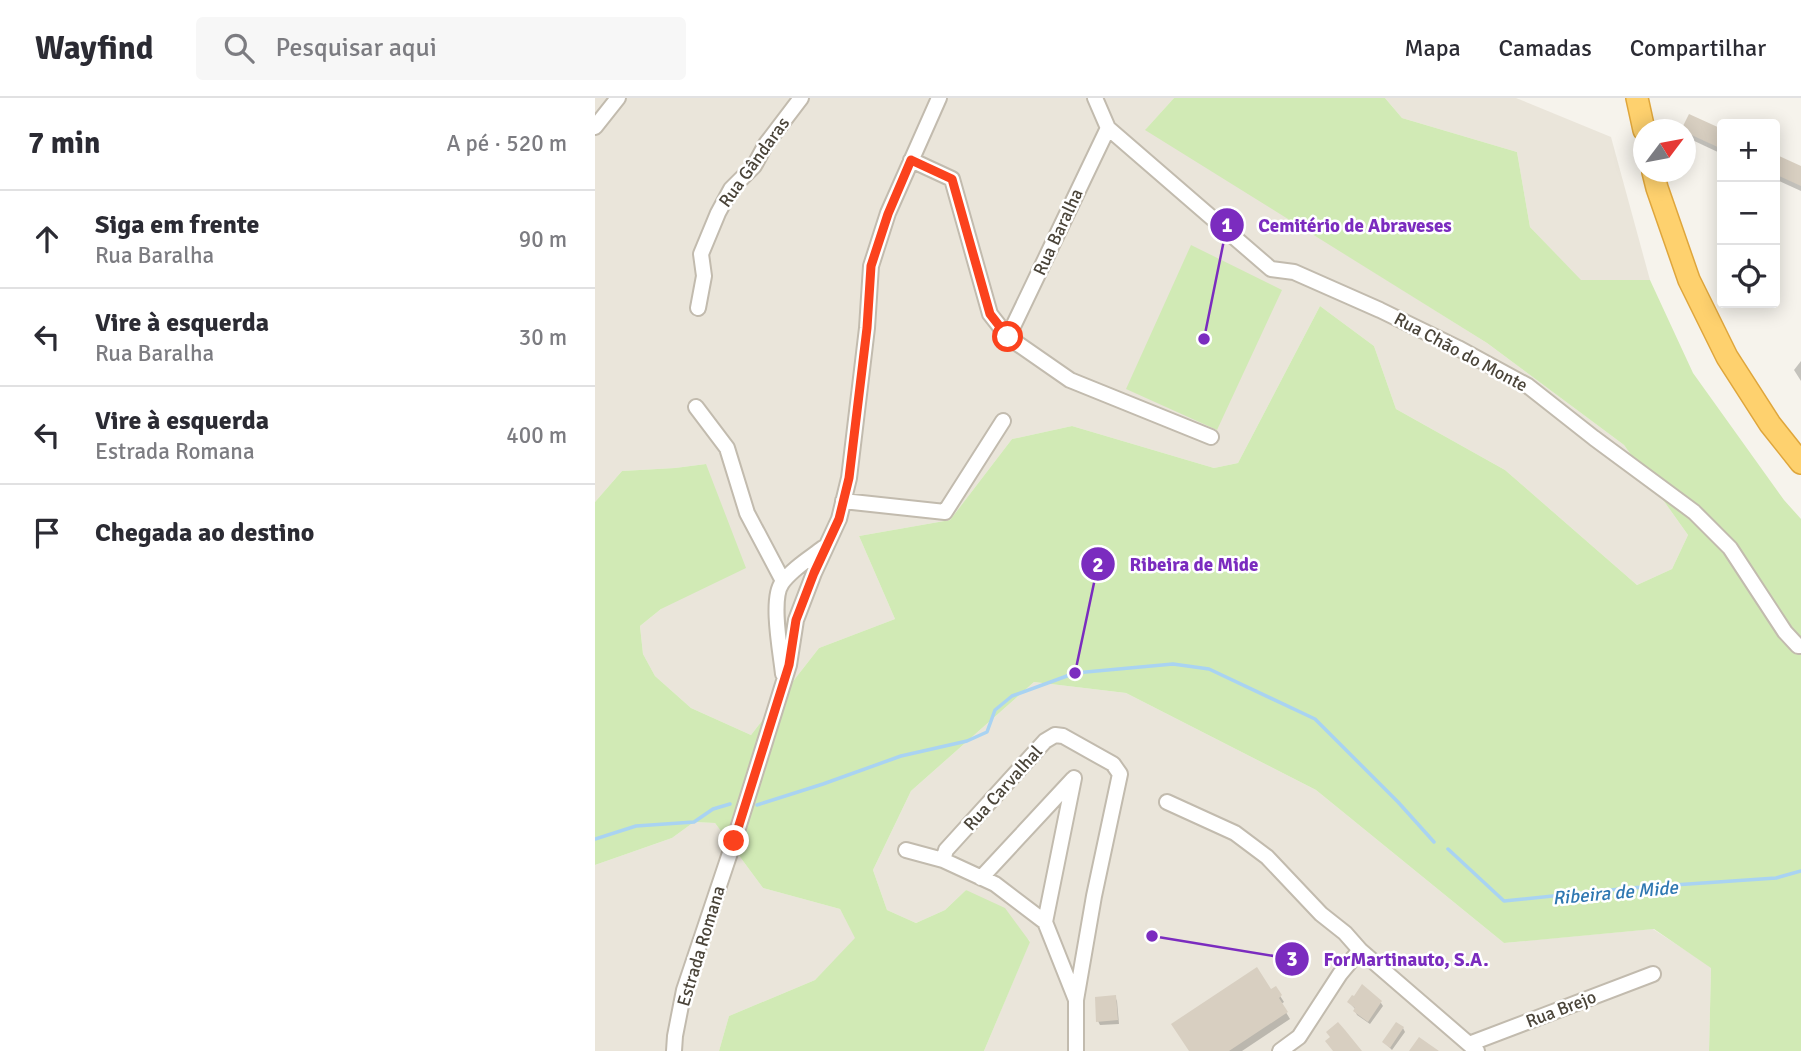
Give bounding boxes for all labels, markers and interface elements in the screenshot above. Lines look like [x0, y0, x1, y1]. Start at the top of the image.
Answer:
search box [196, 17, 686, 80]
text: Wayfind [35, 28, 154, 69]
icon: search [220, 29, 258, 67]
text: Pesquisar aqui [276, 32, 437, 64]
text: Mapa [1404, 33, 1461, 63]
text: Camadas [1499, 33, 1592, 63]
text: Compartilhar [1630, 33, 1766, 63]
street label: Rua Gândaras [714, 113, 794, 211]
north arrow [1633, 119, 1696, 182]
map controls [1717, 119, 1780, 308]
button: + [1717, 119, 1780, 182]
text: 7 min [28, 125, 100, 162]
text: A pé · 520 m [446, 129, 567, 158]
button: − [1717, 182, 1780, 245]
street label: Rua Baralha [1028, 185, 1088, 279]
callout: Cemitério de Abraveses [1209, 205, 1466, 245]
text: Siga em frente [95, 209, 259, 241]
text: 1 [1221, 212, 1233, 238]
text: Cemitério de Abraveses [1258, 214, 1452, 238]
icon: ahead [28, 220, 66, 258]
text: 90 m [519, 225, 567, 254]
text: Rua Baralha [95, 241, 214, 270]
button: locate [1717, 245, 1780, 308]
text: Vire à esquerda [95, 307, 269, 339]
street label: Rua Chão do Monte [1390, 308, 1532, 396]
icon: left [28, 318, 66, 356]
route start [992, 321, 1023, 352]
text: 30 m [519, 323, 567, 352]
text: Rua Baralha [95, 339, 214, 368]
text: Vire à esquerda [95, 405, 269, 437]
icon: left [28, 416, 66, 454]
text: 400 m [506, 421, 567, 450]
text: Estrada Romana [95, 437, 255, 466]
icon: arrive [28, 514, 66, 552]
text: Chegada ao destino [95, 517, 314, 549]
callout: Ribeira de Mide [1081, 544, 1272, 584]
text: 2 [1092, 552, 1104, 578]
text: Ribeira de Mide [1130, 553, 1258, 577]
street label: Rua Carvalhal [959, 741, 1047, 835]
route end [718, 825, 749, 856]
water label: Ribeira de Mide [1551, 875, 1680, 910]
street label: Estrada Romana [672, 883, 730, 1009]
callout: ForMartinauto, S.A. [1275, 939, 1503, 979]
text: 3 [1286, 946, 1298, 972]
text: ForMartinauto, S.A. [1323, 948, 1489, 972]
street label: Rua Brejo [1523, 986, 1599, 1032]

